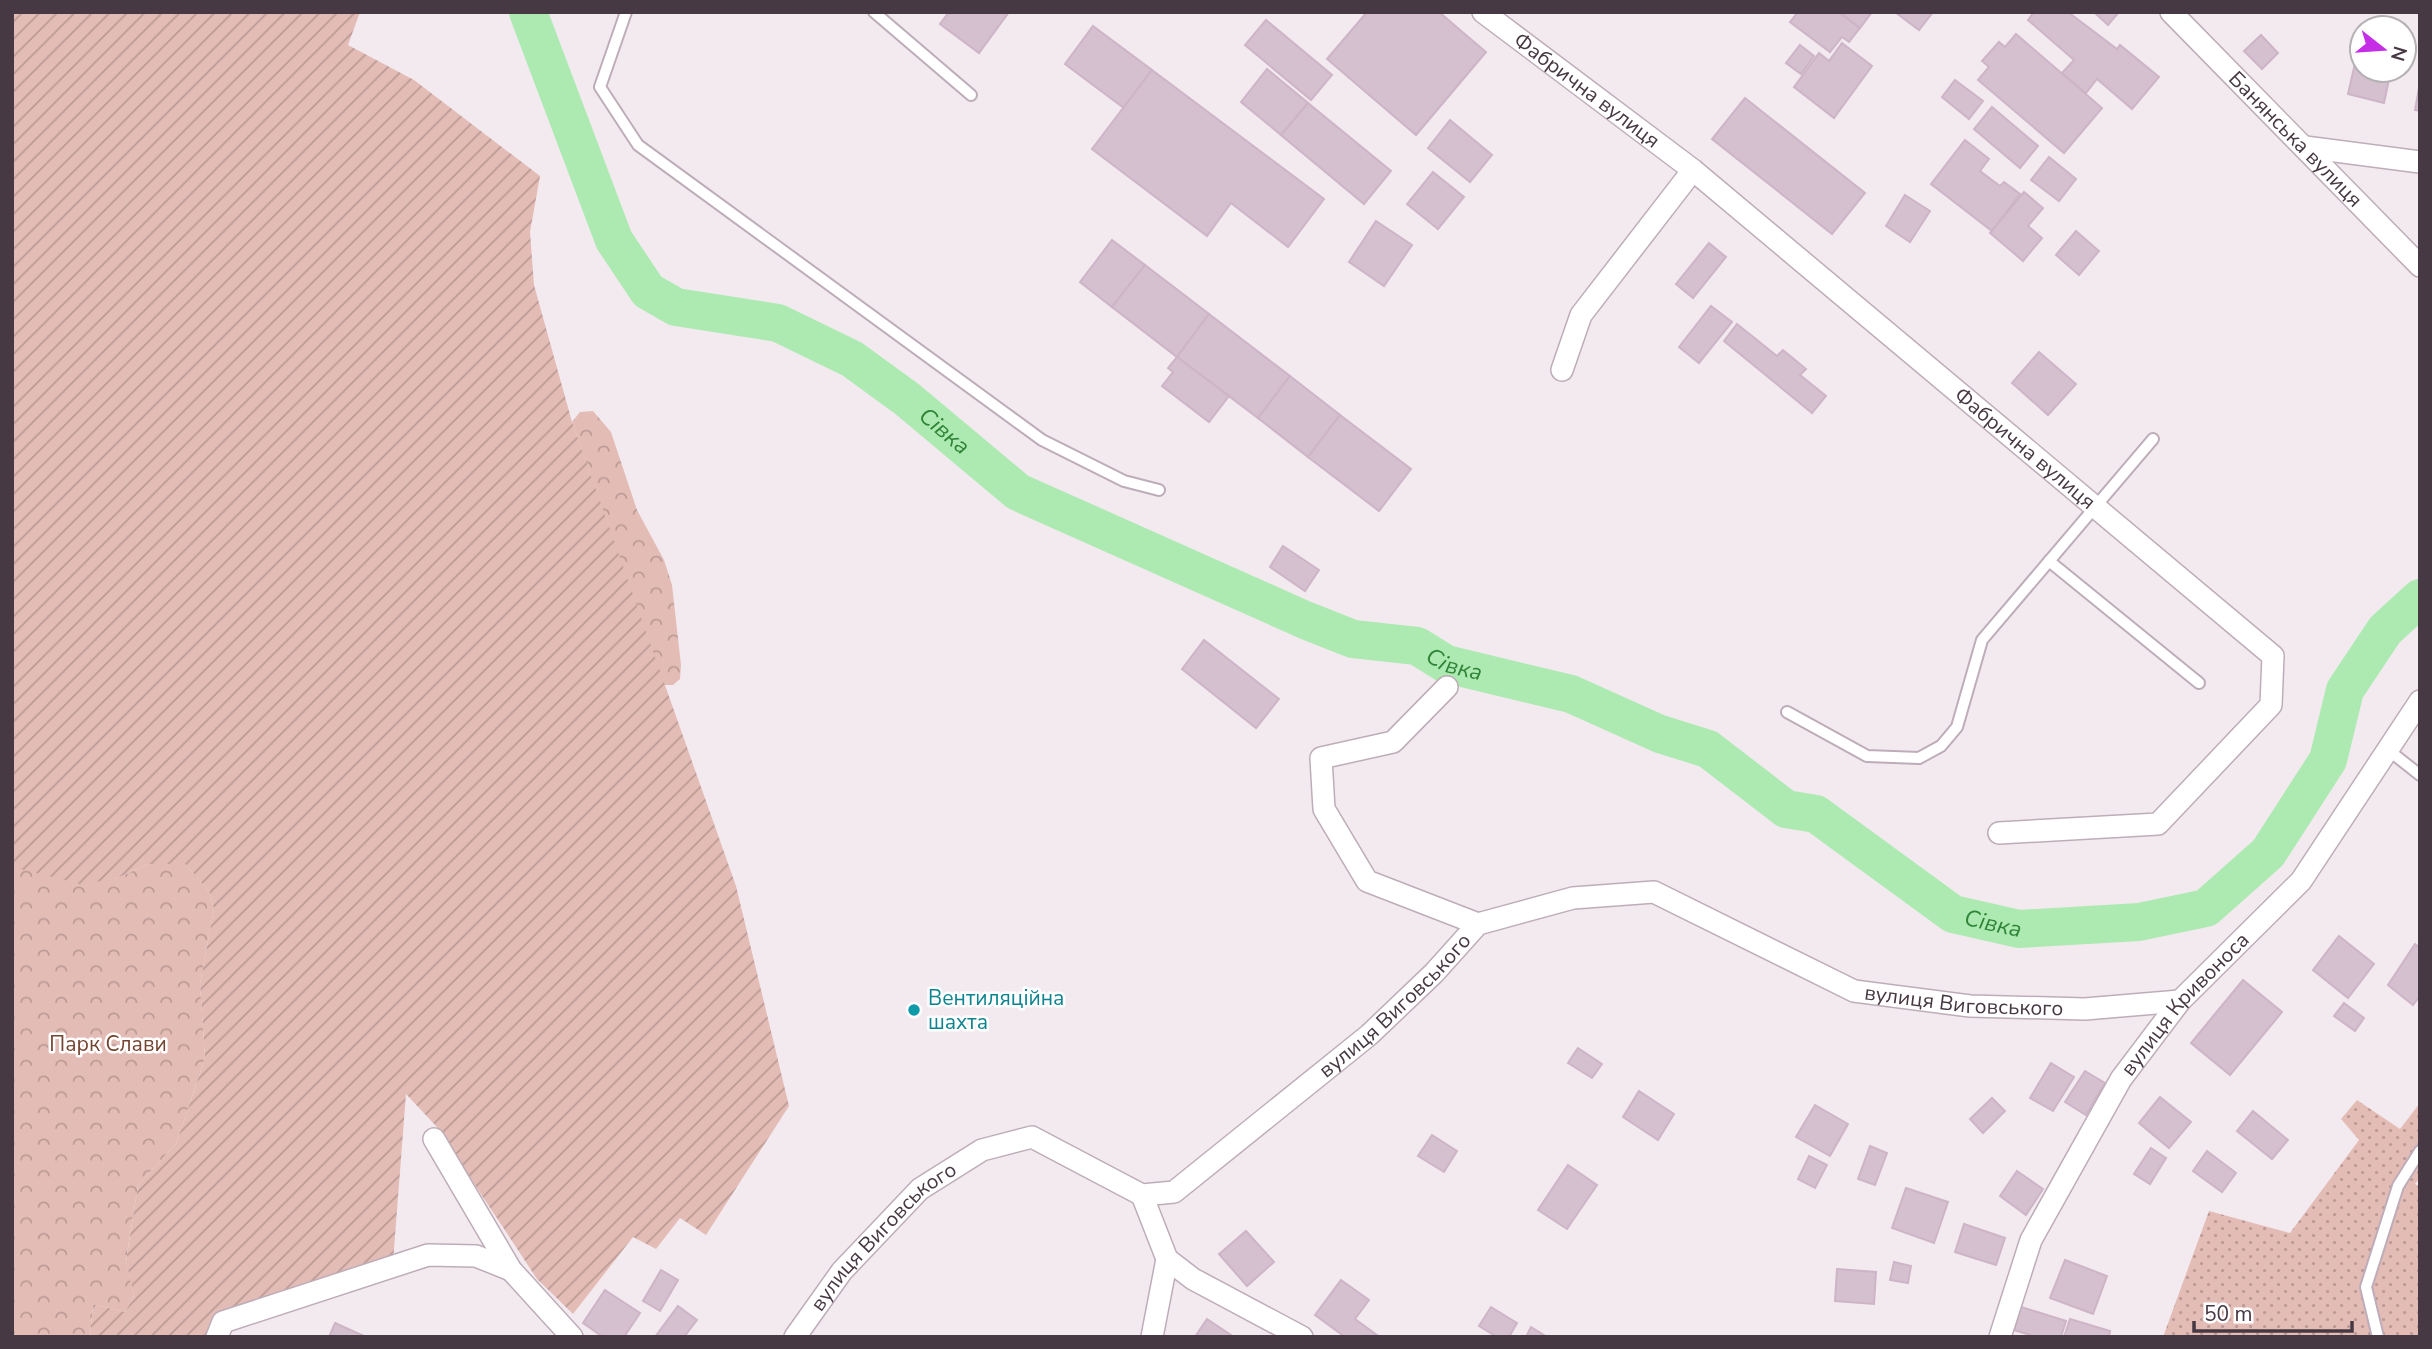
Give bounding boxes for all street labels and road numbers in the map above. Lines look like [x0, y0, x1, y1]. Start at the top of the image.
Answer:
street label: Фабрична вулиця [1508, 26, 1666, 154]
street label: Банянська вулиця [2223, 65, 2369, 213]
street label: Фабрична вулиця [1948, 381, 2102, 516]
street label: вулиця Кривоноса [2114, 926, 2255, 1082]
street label: вулиця Виговського [1313, 927, 1477, 1084]
street label: вулиця Виговського [1863, 978, 2064, 1022]
street label: вулиця Виговського [804, 1156, 962, 1316]

